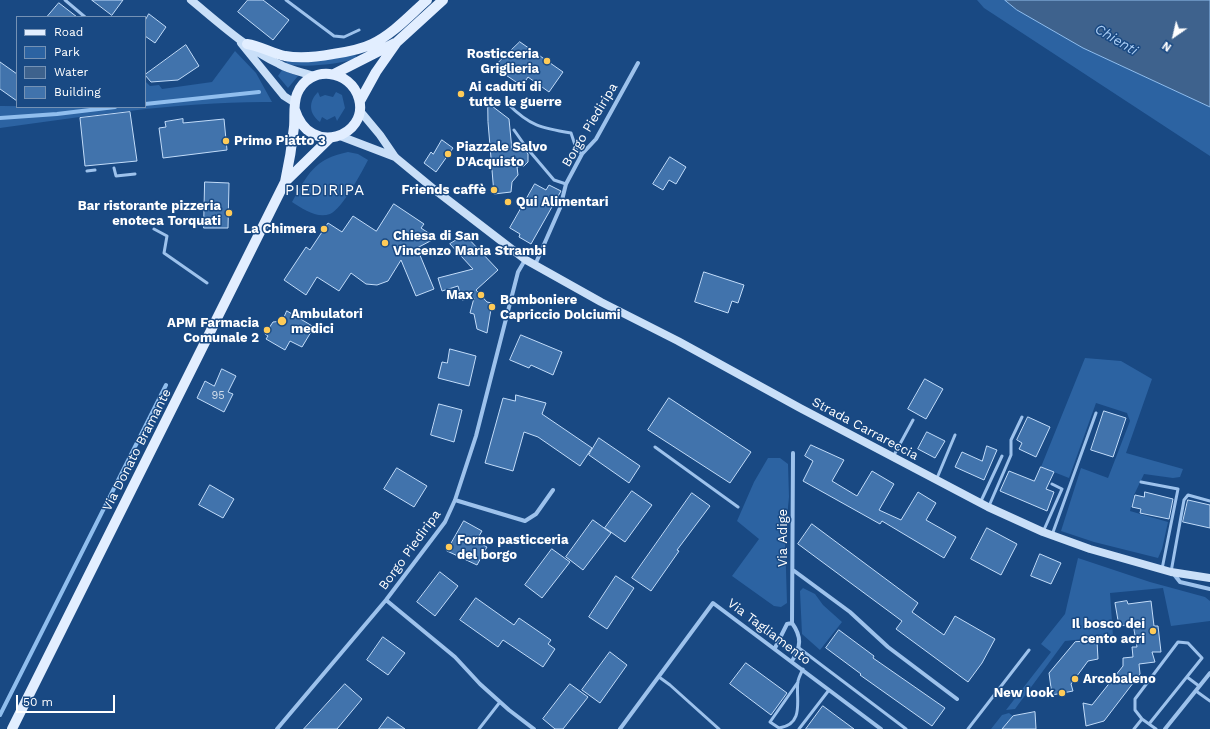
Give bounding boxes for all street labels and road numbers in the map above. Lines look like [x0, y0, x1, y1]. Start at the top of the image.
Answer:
street label: Borgo Piediripa [559, 80, 621, 170]
street label: Via Donato Bramante [99, 386, 175, 514]
street label: Strada Carrareccia [809, 394, 921, 464]
street label: Borgo Piediripa [376, 507, 444, 593]
street label: Via Adige [775, 509, 791, 567]
street label: Via Tagliamento [724, 596, 814, 668]

